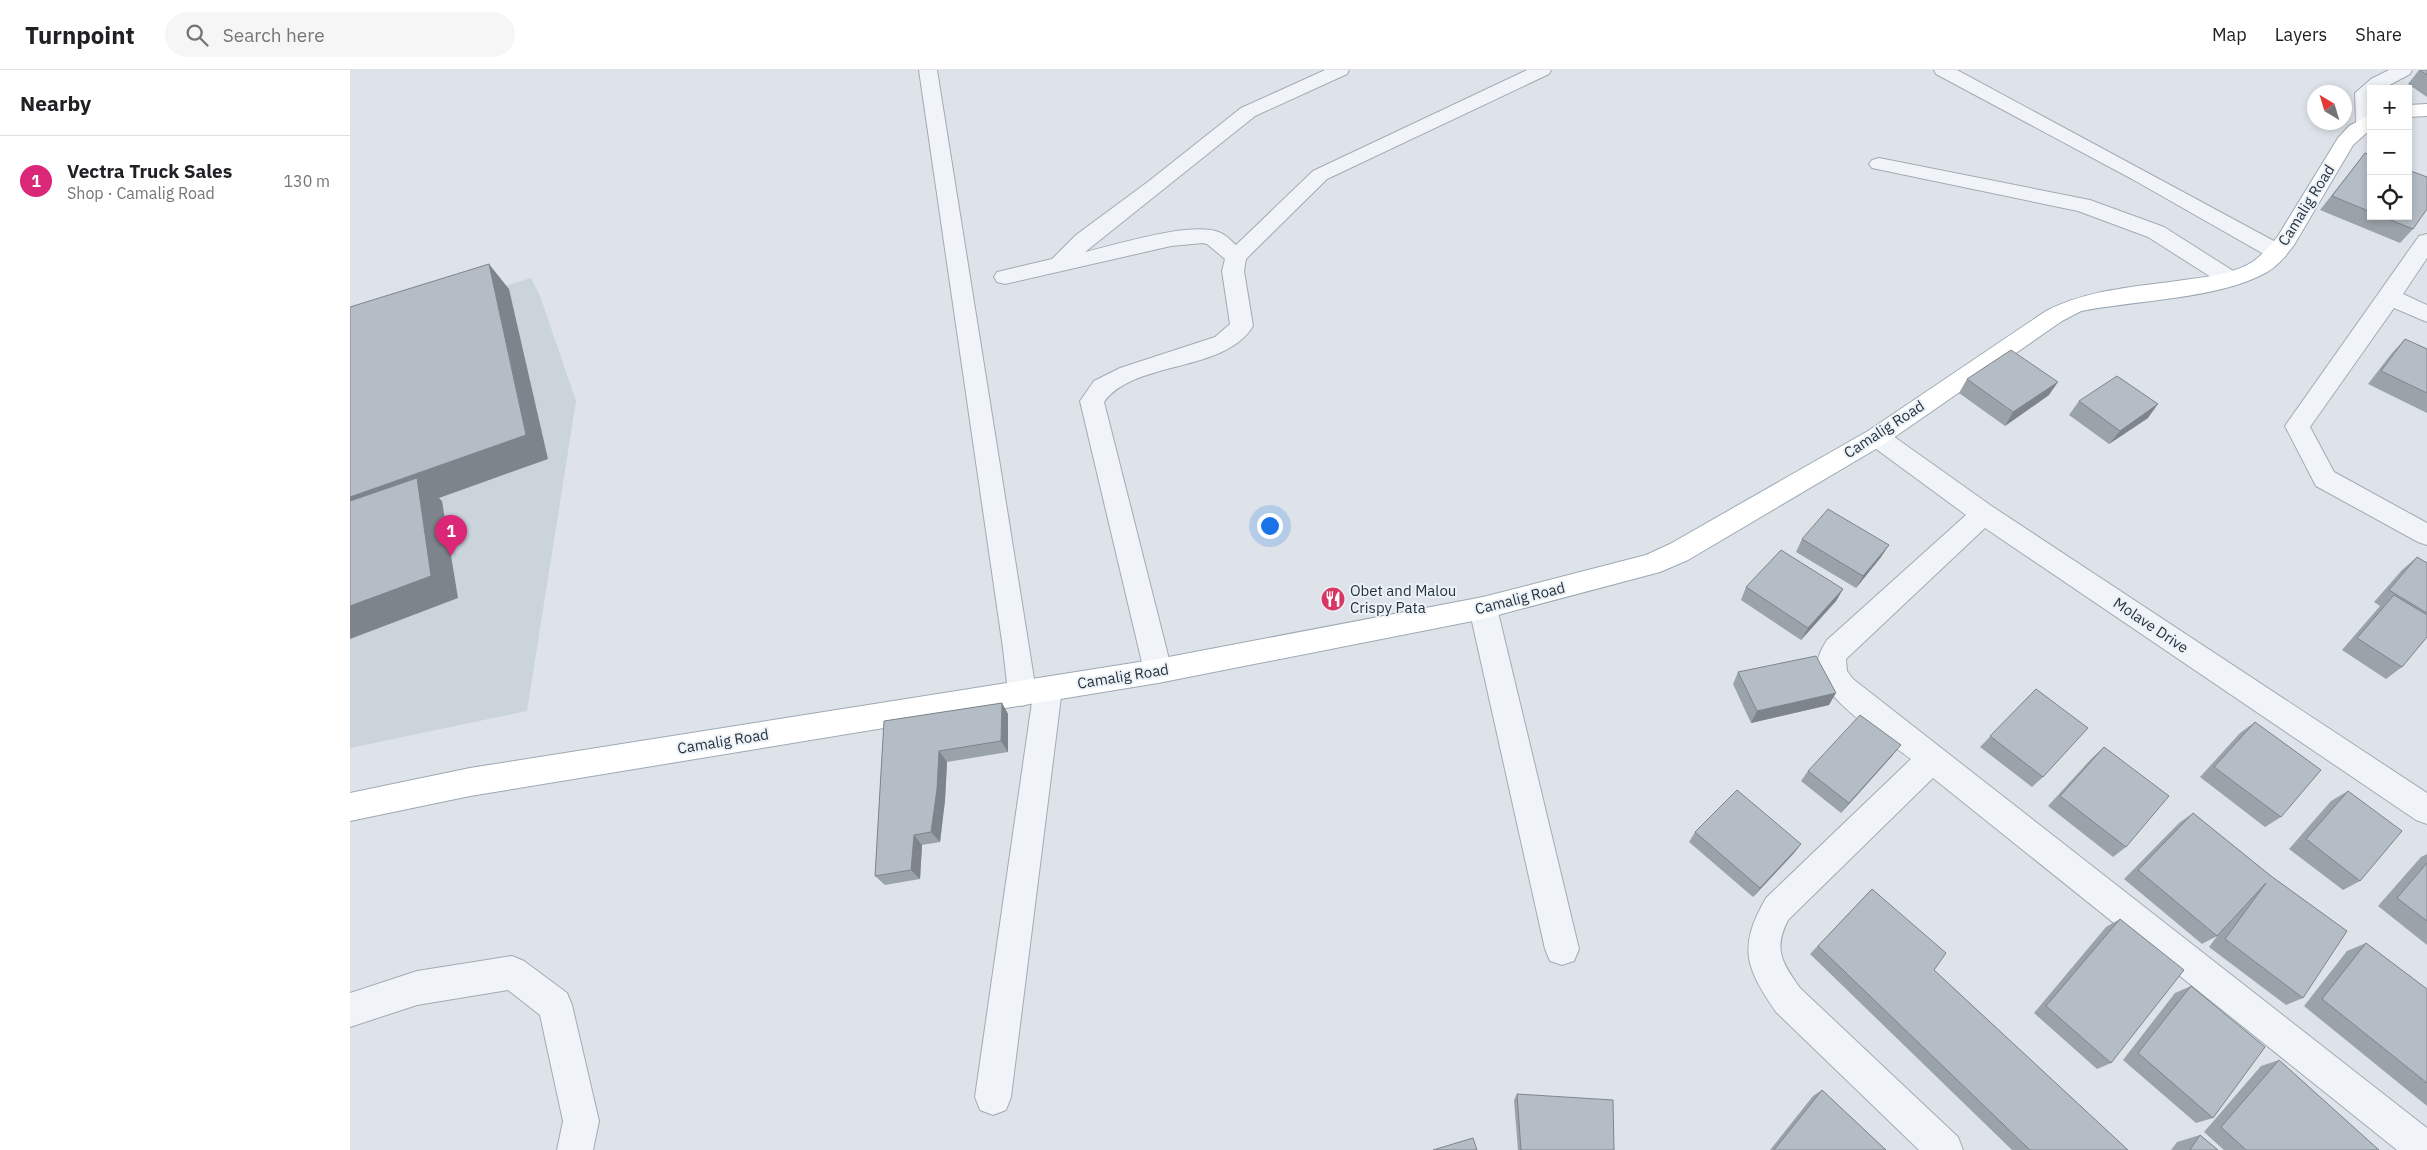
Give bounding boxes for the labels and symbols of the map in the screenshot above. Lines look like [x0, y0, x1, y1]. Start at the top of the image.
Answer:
north arrow [2307, 85, 2352, 130]
street label: Camalig Road [2274, 161, 2338, 249]
street label: Camalig Road [1840, 396, 1928, 462]
your location [1257, 513, 1283, 539]
pin: 1 [435, 515, 467, 556]
street label: Camalig Road [1473, 578, 1567, 618]
place label: Obet and Malou Crispy Pata [1350, 581, 1456, 617]
restaurant icon: Obet and Malou Crispy Pata [1320, 586, 1346, 612]
street label: Molave Drive [2110, 593, 2192, 657]
street label: Camalig Road [1076, 659, 1170, 693]
street label: Camalig Road [676, 724, 770, 758]

